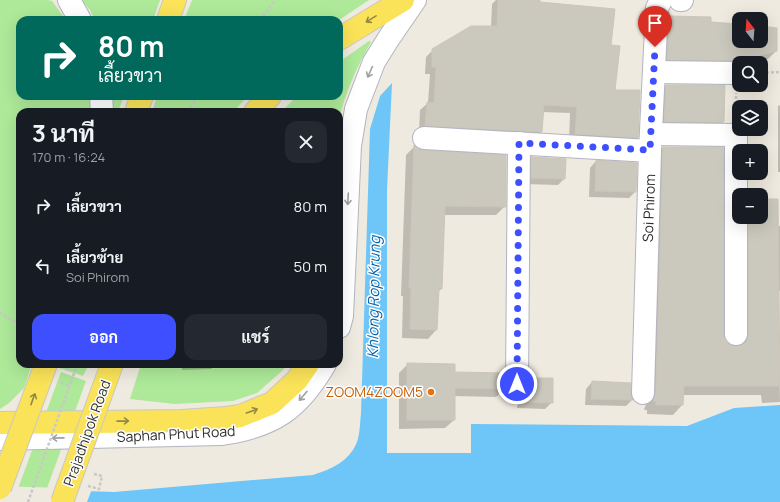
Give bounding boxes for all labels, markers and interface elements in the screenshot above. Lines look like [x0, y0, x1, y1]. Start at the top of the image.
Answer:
pin [638, 6, 672, 47]
icon: arrive [644, 12, 666, 34]
north arrow [732, 12, 768, 48]
map controls [732, 12, 768, 224]
one-way arrow [366, 15, 377, 23]
text: 80 m [98, 27, 164, 65]
icon: right [32, 32, 84, 84]
button: search [732, 56, 768, 92]
text: เลี้ยวขวา [98, 63, 162, 87]
one-way arrow [366, 65, 373, 77]
button: layers [732, 100, 768, 136]
text: 3 นาที [32, 116, 95, 149]
button: close [285, 121, 327, 163]
button: + [732, 144, 768, 180]
text: 170 m · 16:24 [32, 148, 105, 166]
street label: Soi Phirom [638, 174, 659, 242]
button: − [732, 188, 768, 224]
one-way arrow [344, 192, 351, 205]
icon: right [32, 195, 54, 217]
text: เลี้ยวขวา [66, 196, 122, 217]
text: 80 m [293, 196, 327, 217]
water label: Khlong Rop Krung [362, 235, 385, 358]
text: เลี้ยวซ้าย [66, 247, 123, 268]
icon: left [32, 255, 54, 277]
text: 50 m [293, 256, 327, 277]
text: Soi Phirom [66, 268, 129, 286]
button: ออก [32, 314, 176, 360]
button: แชร์ [184, 314, 327, 360]
position arrow [496, 363, 538, 405]
street label: Prajadhipok Road [59, 377, 115, 489]
place label: ZOOM4ZOOM5 [325, 382, 423, 401]
marker: ZOOM4ZOOM5 [426, 387, 436, 397]
one-way arrow [298, 391, 307, 401]
one-way arrow [30, 393, 37, 406]
one-way arrow [245, 407, 257, 415]
one-way arrow [116, 417, 129, 425]
street label: Saphan Phut Road [116, 421, 236, 446]
one-way arrow [52, 434, 65, 442]

